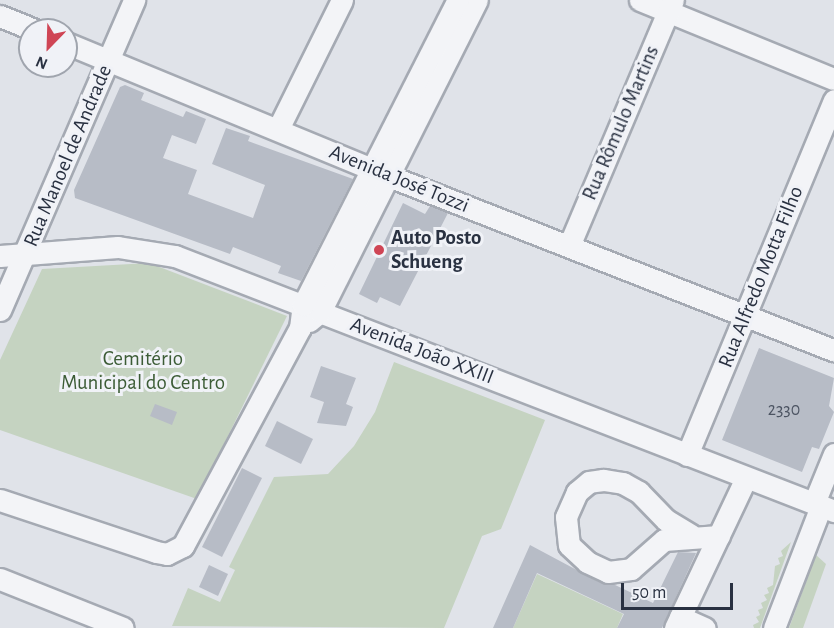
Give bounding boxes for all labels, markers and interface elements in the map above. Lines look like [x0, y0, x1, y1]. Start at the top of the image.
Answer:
north arrow [18, 18, 78, 78]
street label: Rua Rômulo Martins [577, 42, 665, 204]
text: N [34, 53, 50, 72]
street label: Rua Manoel de Andrade [18, 61, 118, 251]
street label: Avenida José Tozzi [325, 139, 473, 219]
street label: Rua Alfredo Motta Filho [713, 183, 809, 371]
place label: Auto Posto Schueng [391, 225, 481, 275]
marker: Auto Posto Schueng [372, 243, 386, 257]
street label: Avenida João XXIII [347, 312, 497, 390]
park label: Cemitério Municipal do Centro [61, 346, 225, 396]
house number: 2330 [768, 399, 800, 421]
scale bar [624, 571, 736, 609]
text: 50 m [632, 584, 666, 602]

